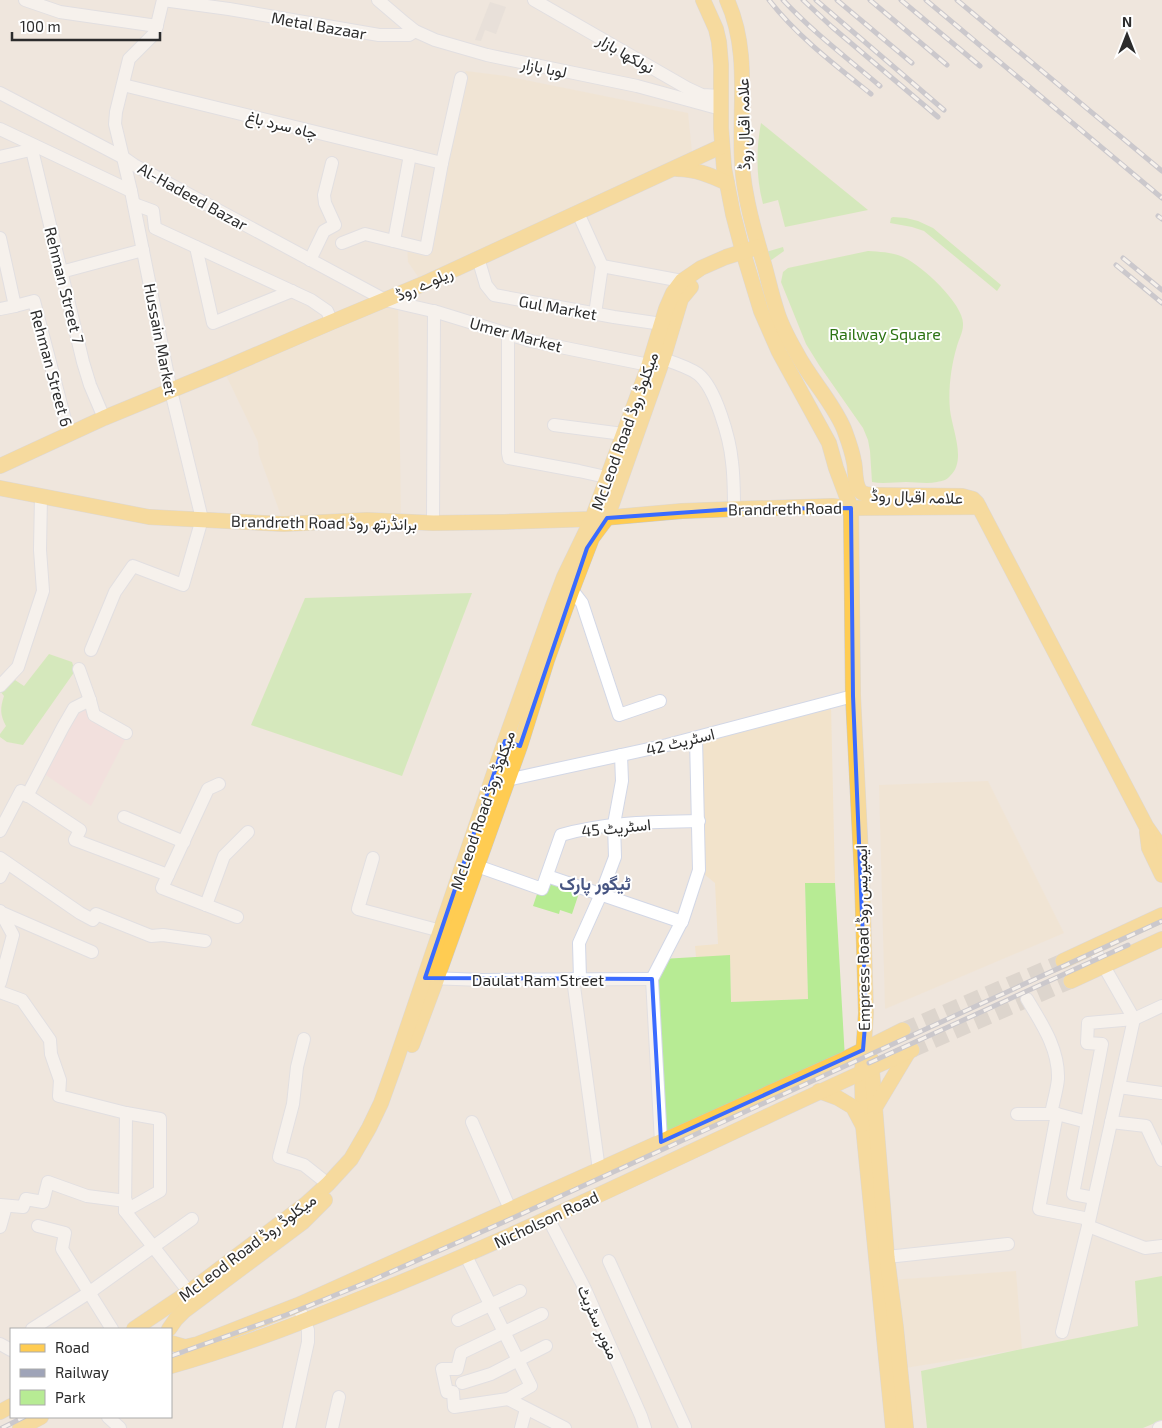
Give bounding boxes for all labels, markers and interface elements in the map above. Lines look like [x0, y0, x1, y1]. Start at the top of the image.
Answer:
street label: Metal Bazaar [270, 7, 369, 43]
scale bar [12, 10, 160, 42]
north arrow [1102, 10, 1152, 60]
text: N [1122, 13, 1132, 30]
text: 100 m [20, 17, 61, 35]
street label: نولکھا بازار [592, 29, 658, 79]
street label: لوہا بازار [518, 53, 569, 83]
street label: علامہ اقبال روڈ [733, 78, 755, 170]
street label: چاہ سرد باغ [244, 106, 320, 145]
street label: Al-Hadeed Bazar [135, 158, 252, 234]
street label: Rehman Street 7 [41, 225, 89, 345]
street label: ریلوے روڈ [393, 262, 456, 306]
street label: Hussain Market [141, 281, 181, 397]
street label: Gul Market [517, 291, 599, 323]
street label: Rehman Street 6 [27, 307, 77, 429]
street label: Umer Market [468, 313, 564, 355]
park label: Railway Square [829, 324, 941, 343]
street label: McLeod Road میکلوڈ روڈ [587, 349, 663, 513]
street label: علامہ اقبال روڈ [871, 485, 963, 509]
street label: Brandreth Road [728, 498, 842, 518]
street label: Brandreth Road برانڈرتھ روڈ [231, 511, 417, 535]
street label: اسٹریٹ 42 [644, 723, 717, 761]
street label: McLeod Road میکلوڈ روڈ [446, 728, 520, 893]
street label: اسٹریٹ 45 [580, 814, 652, 842]
street label: Empress Road ایمپریس روڈ [851, 845, 876, 1031]
district label: ٹیگور پارک [559, 872, 631, 896]
street label: Daulat Ram Street [472, 970, 604, 989]
street label: Nicholson Road [491, 1186, 601, 1252]
street label: McLeod Road میکلوڈ روڈ [175, 1189, 321, 1306]
street label: منوہر سٹریٹ [572, 1282, 624, 1363]
legend [10, 1328, 172, 1418]
text: Road [55, 1338, 90, 1356]
text: Railway [55, 1363, 109, 1381]
text: Park [55, 1388, 86, 1406]

